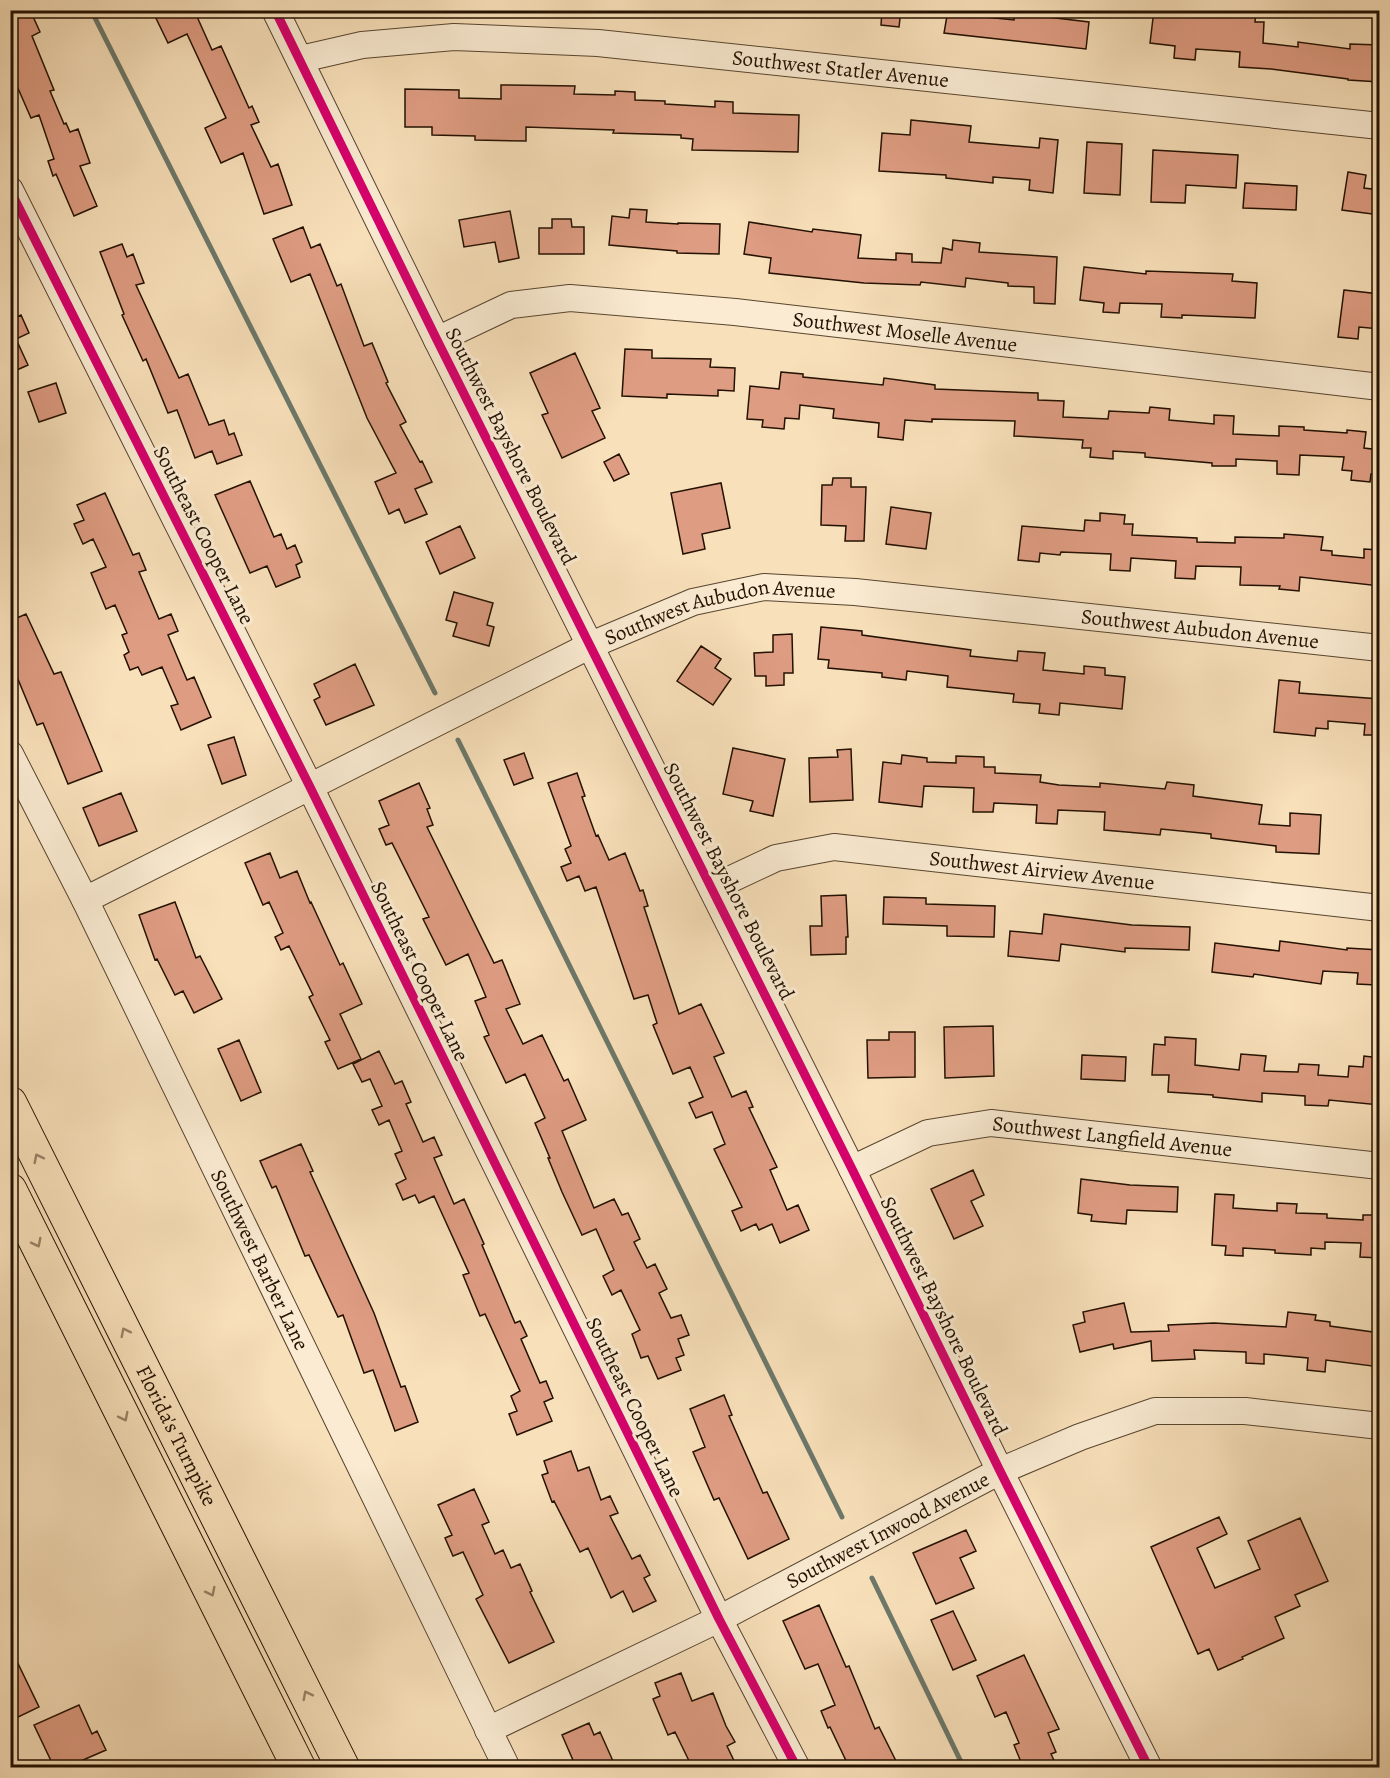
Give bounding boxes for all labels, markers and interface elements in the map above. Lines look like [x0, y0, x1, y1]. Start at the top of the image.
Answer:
street label: Southwest Statler Avenue [731, 43, 950, 94]
street label: Southwest Moselle Avenue [791, 305, 1019, 359]
street label: Southwest Bayshore Boulevard [439, 322, 584, 570]
street label: Southeast Cooper Lane [147, 441, 261, 629]
street label: Southwest Aubudon Avenue [600, 572, 836, 652]
street label: Southwest Aubudon Avenue [1080, 602, 1320, 655]
street label: Southwest Bayshore Boulevard [657, 757, 802, 1005]
street label: Southwest Airview Avenue [928, 844, 1156, 897]
street label: Southeast Cooper Lane [364, 876, 476, 1066]
street label: Southwest Langfield Avenue [991, 1109, 1234, 1164]
one-way arrow [34, 1153, 46, 1164]
street label: Southwest Barber Lane [204, 1165, 316, 1355]
street label: Southwest Bayshore Boulevard [874, 1192, 1015, 1441]
one-way arrow [29, 1236, 41, 1247]
street label: Southeast Cooper Lane [579, 1312, 691, 1502]
one-way arrow [121, 1328, 133, 1339]
street label: Florida's Turnpike [129, 1360, 224, 1511]
one-way arrow [117, 1411, 128, 1422]
street label: Southwest Inwood Avenue [781, 1465, 994, 1595]
one-way arrow [204, 1585, 215, 1596]
one-way arrow [302, 1690, 314, 1701]

